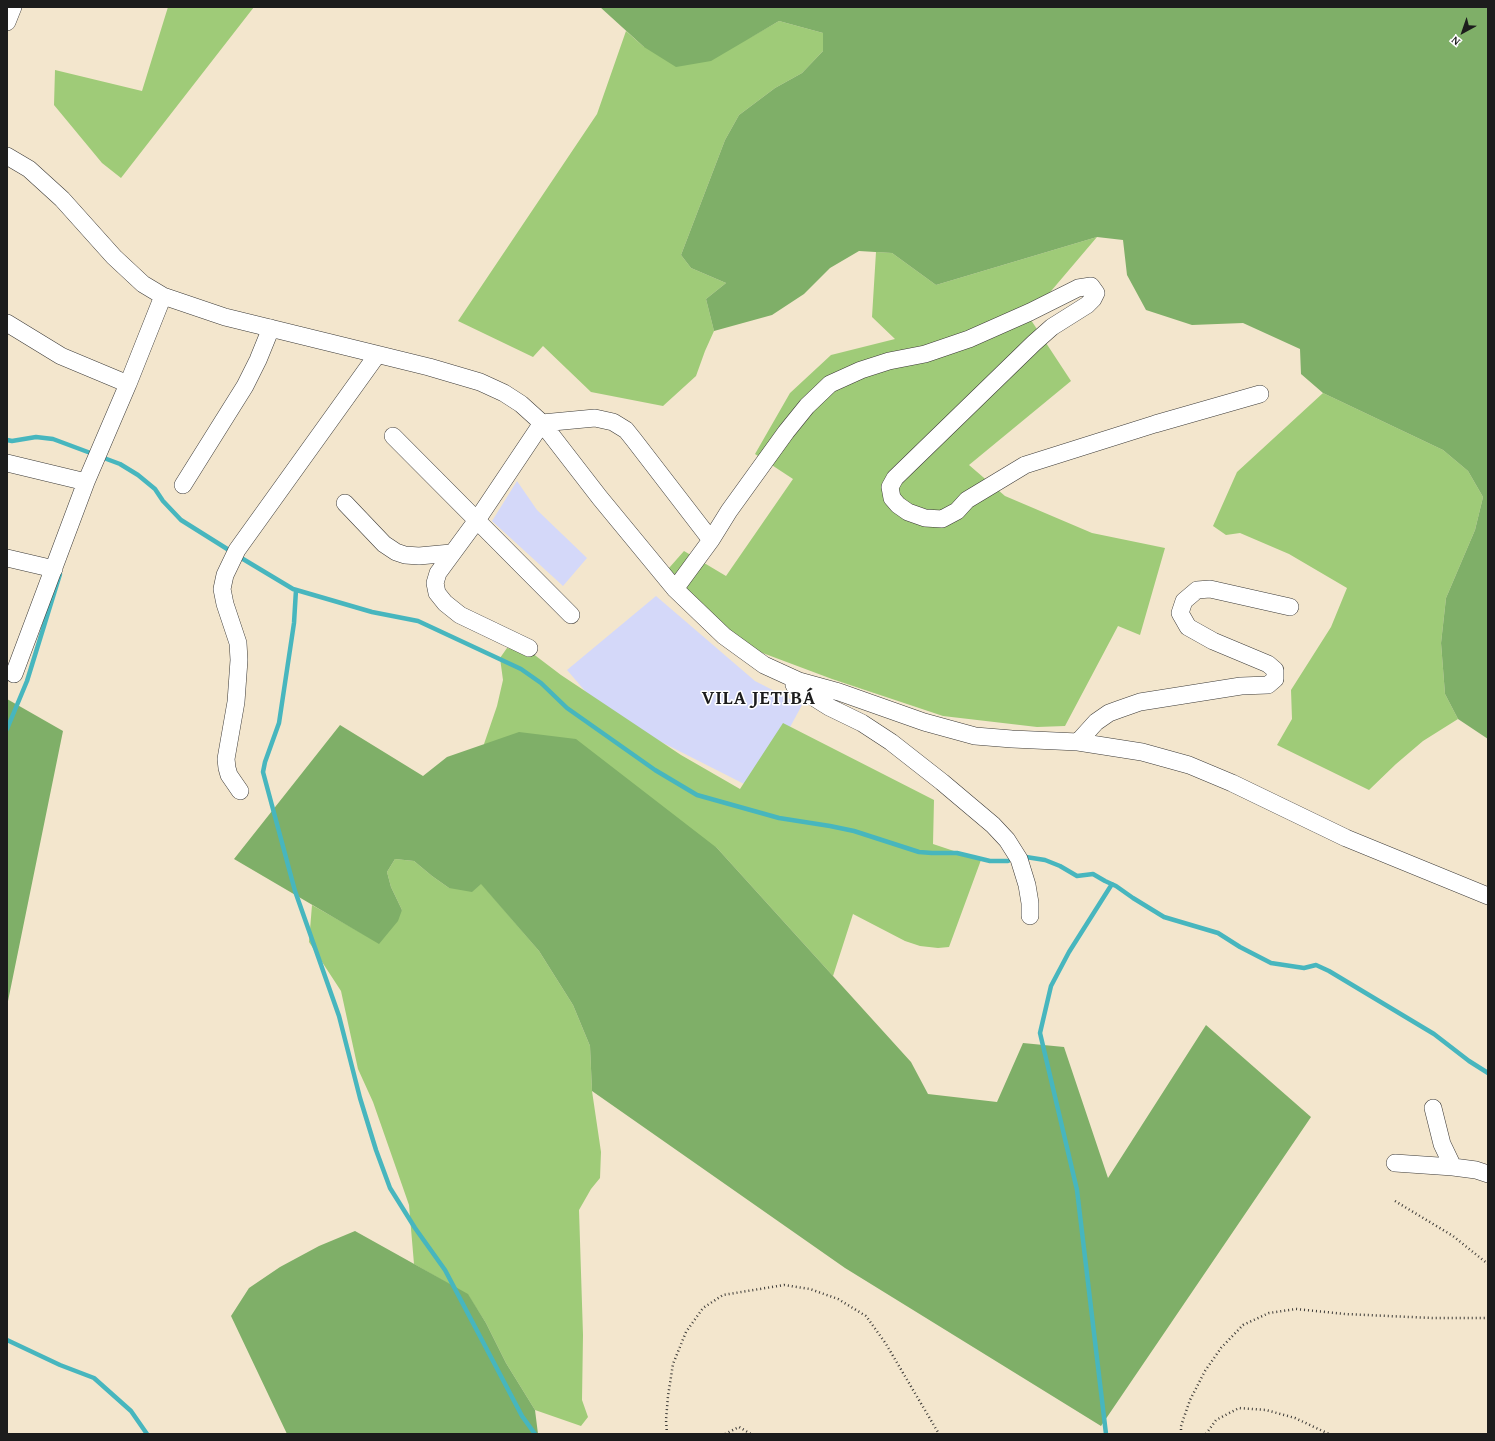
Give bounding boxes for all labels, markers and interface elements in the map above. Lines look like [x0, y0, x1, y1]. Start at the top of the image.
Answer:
north arrow [1443, 12, 1483, 52]
text: N [1447, 33, 1463, 50]
district label: VILA JETIBÁ [702, 688, 816, 710]

